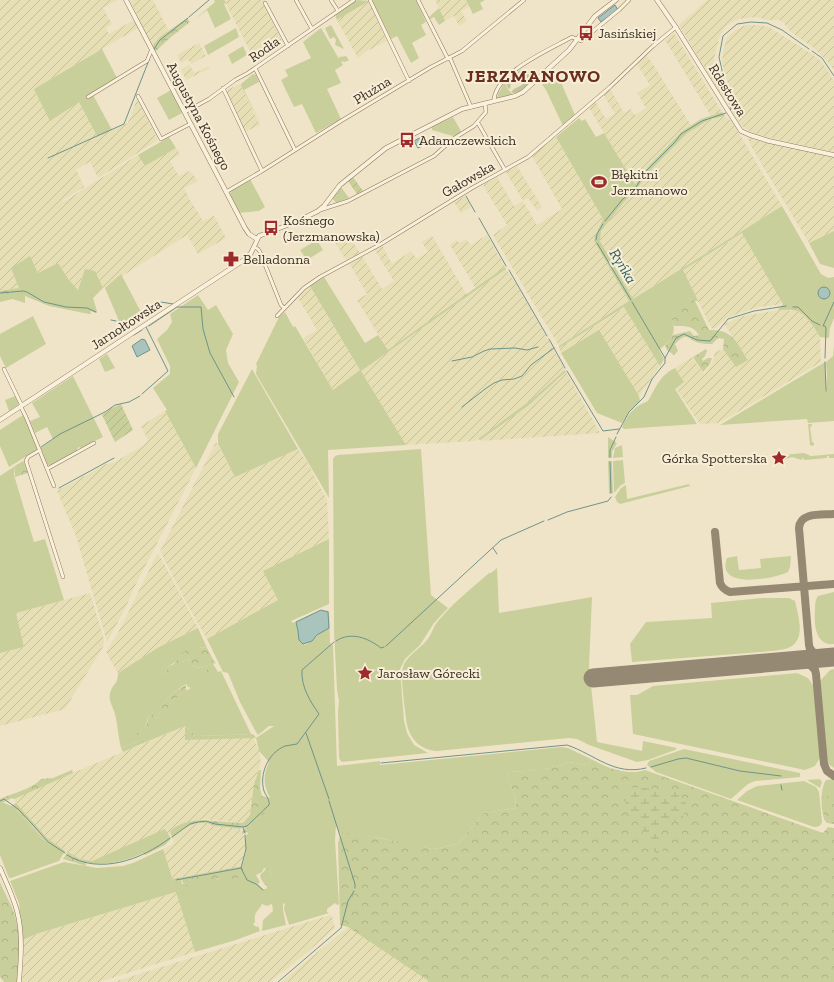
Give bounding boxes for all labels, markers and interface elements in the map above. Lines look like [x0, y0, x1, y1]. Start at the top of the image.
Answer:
bus stop icon: Jasińskiej [577, 24, 595, 42]
place label: Jasińskiej [598, 25, 656, 42]
street label: Rodła [246, 33, 283, 66]
street label: Augustyna Kośnego [163, 59, 234, 173]
street label: Rdestowa [705, 61, 750, 120]
district label: JERZMANOWO [465, 65, 601, 87]
street label: Płużna [350, 72, 394, 108]
bus stop icon: Adamczewskich [398, 131, 416, 149]
place label: Adamczewskich [419, 132, 516, 149]
street label: Gałowska [439, 157, 498, 201]
place label: Błękitni Jerzmanowo [611, 166, 688, 199]
sports icon: Błękitni Jerzmanowo [590, 173, 608, 191]
place label: Kośnego (Jerzmanowska) [283, 212, 380, 245]
bus stop icon: Kośnego (Jerzmanowska) [262, 219, 280, 237]
water label: Ryńka [606, 245, 640, 287]
pharmacy icon: Belladonna [222, 250, 240, 268]
place label: Belladonna [243, 251, 310, 268]
street label: Jarnołtowska [88, 295, 165, 354]
place icon: Górka Spotterska [770, 449, 788, 467]
place label: Górka Spotterska [662, 450, 767, 467]
place icon: Jarosław Górecki [356, 664, 374, 682]
place label: Jarosław Górecki [377, 665, 480, 682]

